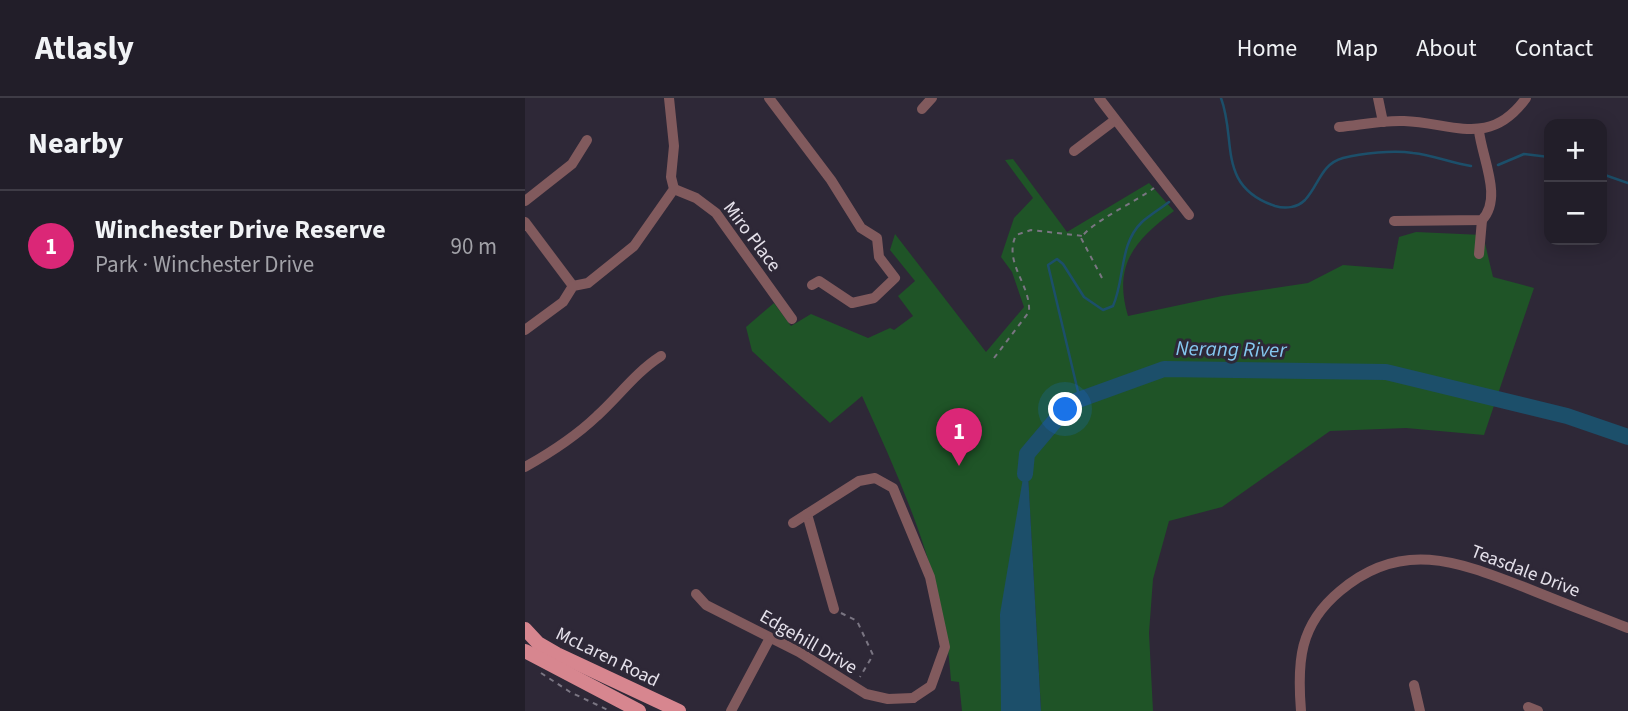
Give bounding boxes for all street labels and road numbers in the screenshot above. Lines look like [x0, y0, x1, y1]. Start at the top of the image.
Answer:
street label: Miro Place [716, 196, 787, 278]
street label: Teasdale Drive [1467, 538, 1584, 605]
street label: Edgehill Drive [754, 603, 862, 681]
street label: McLaren Road [551, 621, 664, 694]

